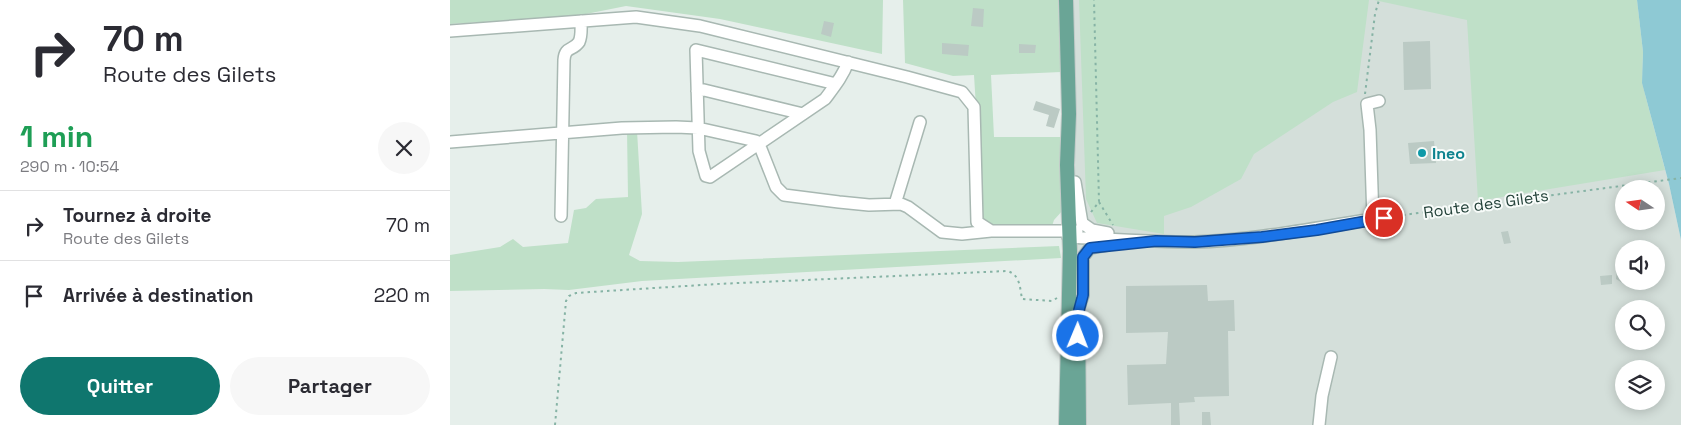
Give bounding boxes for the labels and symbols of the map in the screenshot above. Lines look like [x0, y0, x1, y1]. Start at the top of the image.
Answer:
place label: Ineo [1432, 143, 1465, 164]
marker: Ineo [1416, 147, 1428, 159]
north arrow [1615, 180, 1665, 230]
street label: Route des Gilets [1422, 185, 1550, 223]
pin [1363, 197, 1405, 239]
position arrow [1051, 309, 1103, 361]

